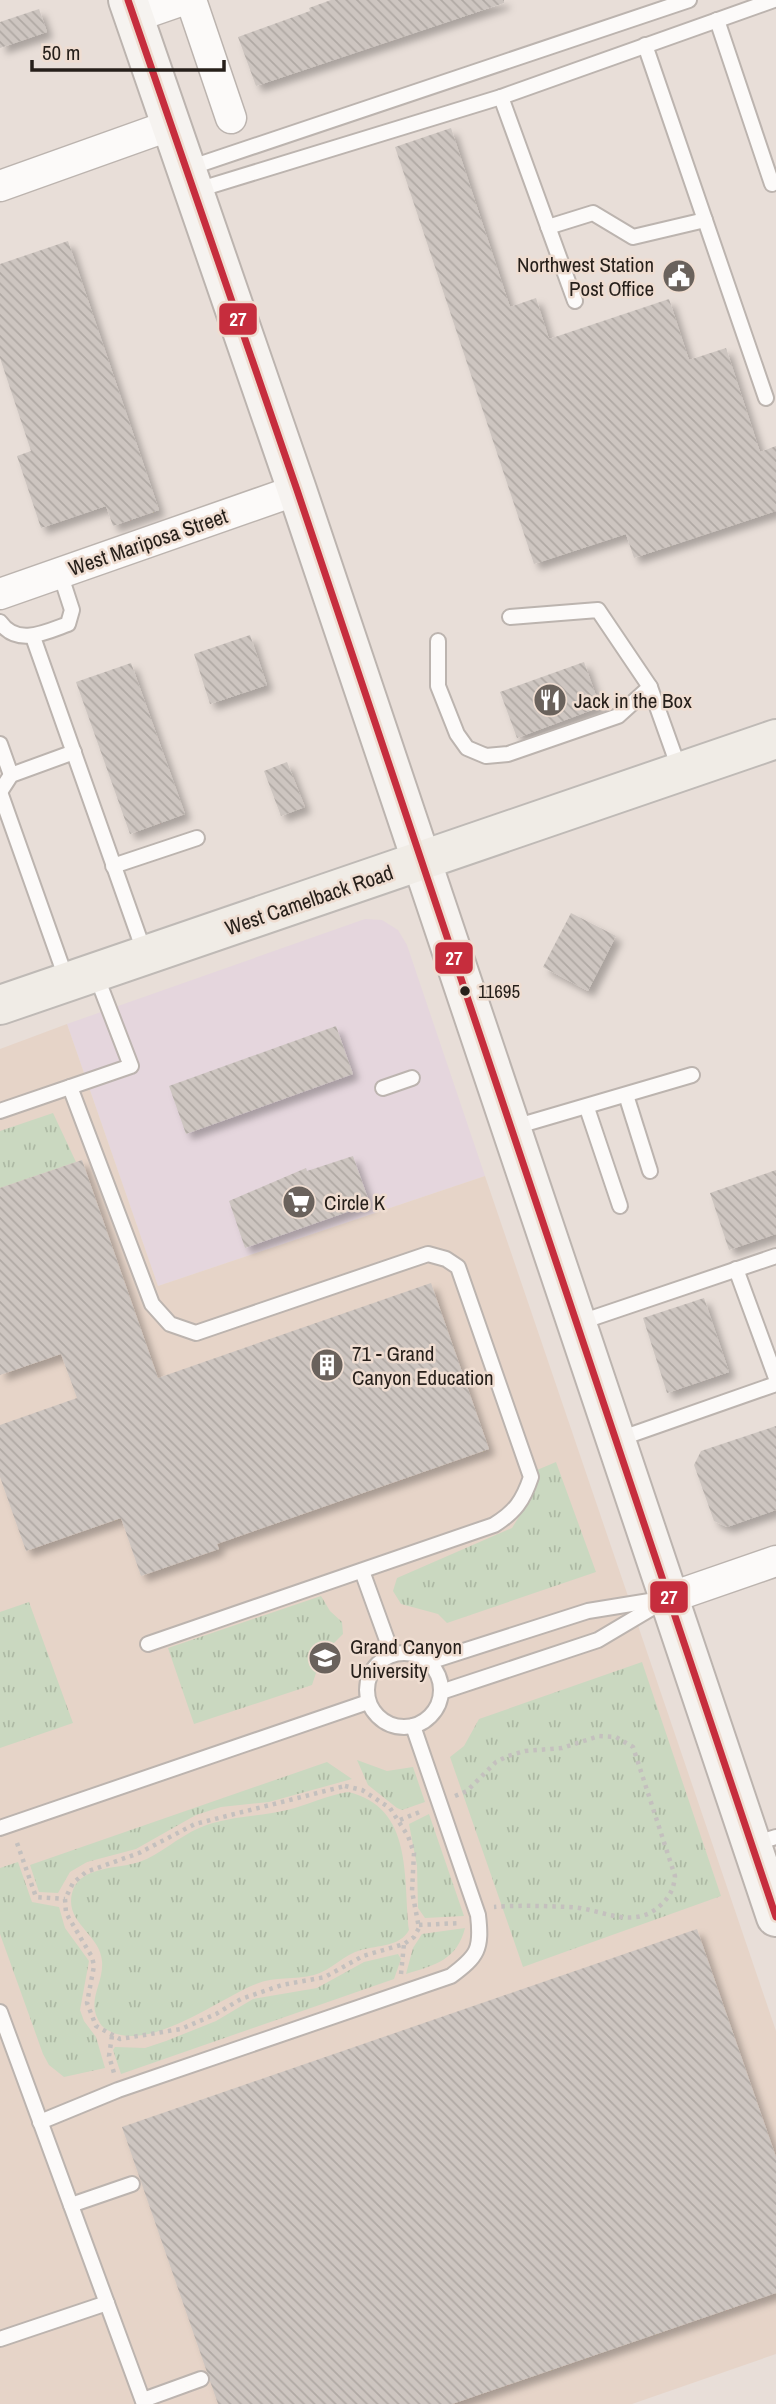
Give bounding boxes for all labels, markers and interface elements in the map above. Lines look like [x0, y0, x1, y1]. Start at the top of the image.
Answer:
scale bar [32, 28, 224, 72]
text: 50 m [42, 38, 80, 67]
place label: Northwest Station Post Office [517, 250, 654, 303]
public building icon: Northwest Station Post Office [660, 257, 698, 295]
line badge: 27 [218, 302, 258, 336]
text: 27 [229, 306, 247, 332]
street label: West Mariposa Street [65, 501, 232, 583]
restaurant icon: Jack in the Box [531, 681, 569, 719]
place label: Jack in the Box [574, 686, 692, 715]
street label: West Camelback Road [221, 858, 397, 942]
line badge: 27 [434, 941, 474, 975]
text: 27 [445, 945, 463, 971]
place label: 11695 [478, 978, 521, 1004]
marker: 11695 [458, 984, 472, 998]
supermarket icon: Circle K [280, 1183, 318, 1221]
place label: Circle K [324, 1188, 386, 1217]
place label: 71 - Grand Canyon Education [352, 1339, 494, 1392]
building icon: 71 - Grand Canyon Education [308, 1346, 346, 1384]
line badge: 27 [649, 1580, 689, 1614]
text: 27 [660, 1584, 678, 1610]
place label: Grand Canyon University [350, 1632, 462, 1685]
school or university icon: Grand Canyon University [306, 1639, 344, 1677]

